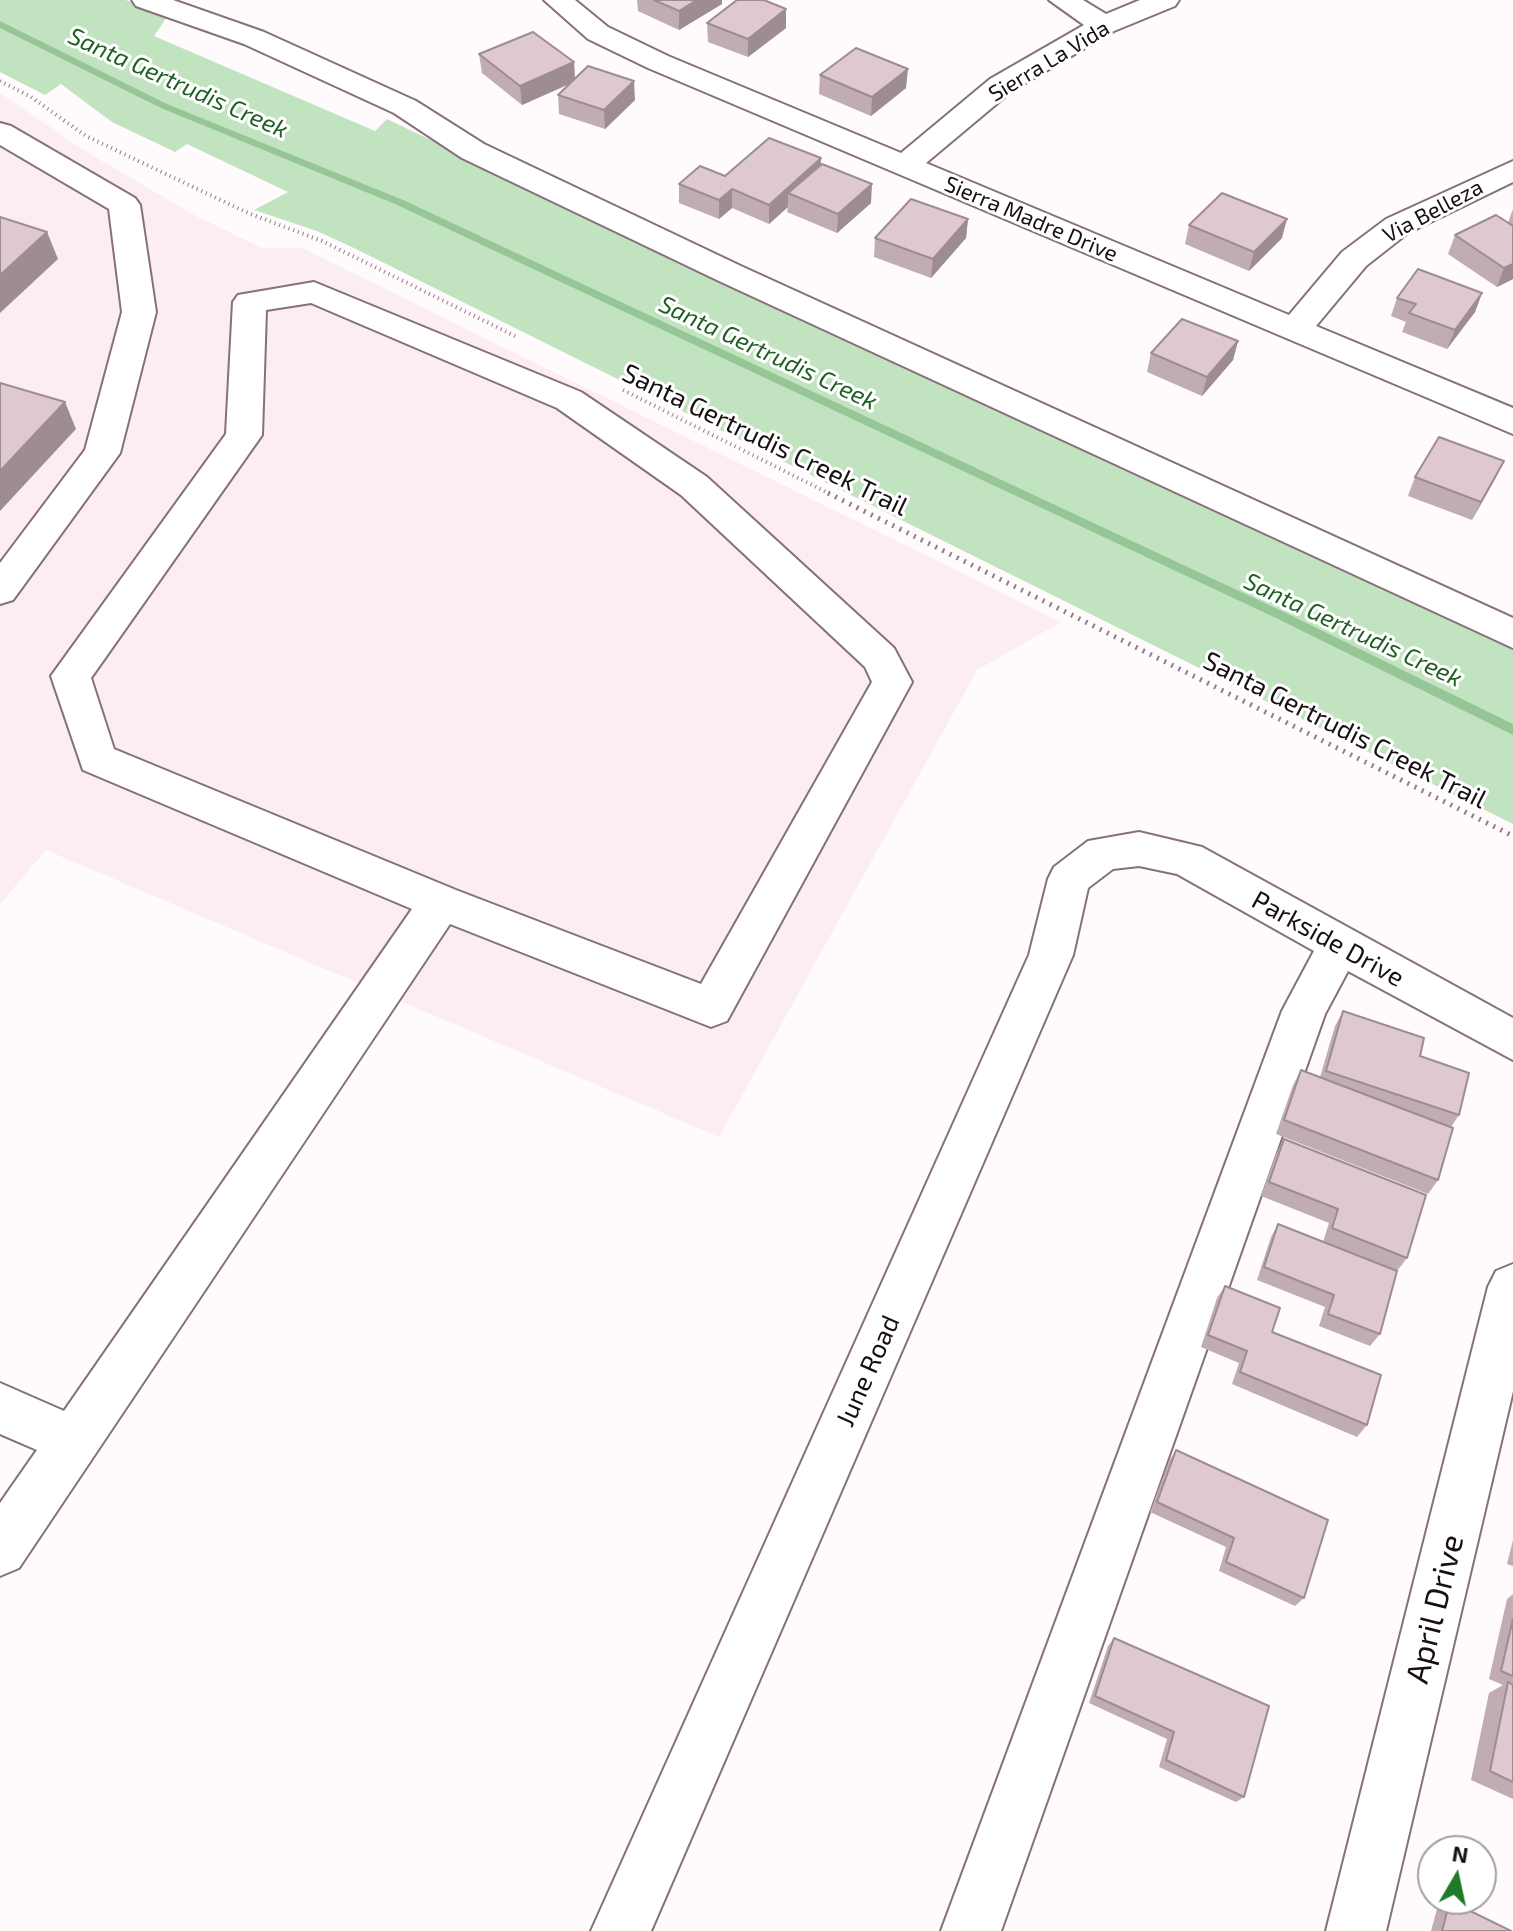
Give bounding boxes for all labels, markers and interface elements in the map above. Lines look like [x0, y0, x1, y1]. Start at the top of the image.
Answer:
street label: Sierra La Vida [984, 15, 1114, 107]
water label: Santa Gertrudis Creek [64, 22, 292, 144]
street label: Sierra Madre Drive [940, 171, 1122, 267]
street label: Via Belleza [1378, 174, 1488, 248]
water label: Santa Gertrudis Creek [654, 290, 882, 416]
street label: Santa Gertrudis Creek Trail [617, 357, 913, 523]
water label: Santa Gertrudis Creek [1239, 567, 1467, 693]
street label: Santa Gertrudis Creek Trail [1198, 645, 1492, 815]
street label: Parkside Drive [1246, 884, 1410, 994]
street label: June Road [830, 1311, 906, 1431]
street label: April Drive [1398, 1531, 1472, 1687]
north arrow [1417, 1835, 1497, 1915]
text: N [1451, 1839, 1470, 1867]

